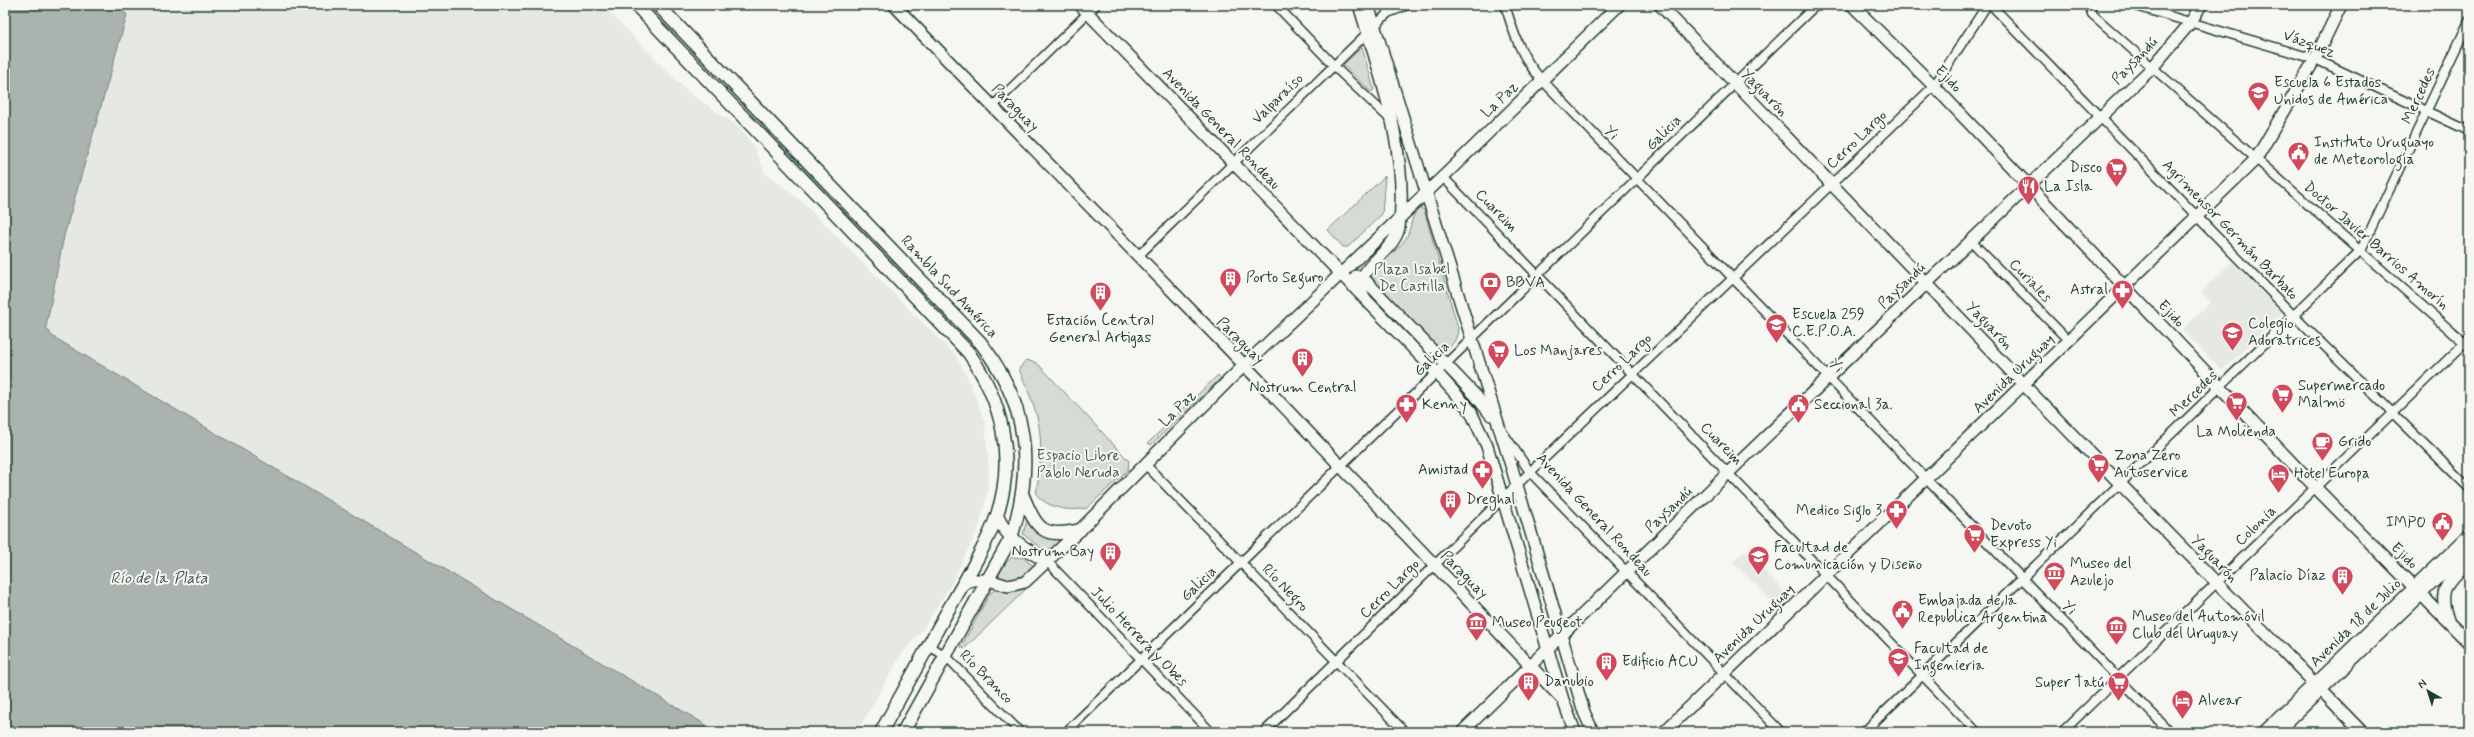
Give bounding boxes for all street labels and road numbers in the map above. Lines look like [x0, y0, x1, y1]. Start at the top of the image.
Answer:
street label: Vázquez [2280, 25, 2338, 63]
street label: Paysandú [2107, 33, 2163, 89]
street label: Ejido [1930, 61, 1966, 97]
street label: Avenida General Rondeau [1157, 64, 1285, 194]
street label: Mercedes [2397, 64, 2441, 127]
street label: Yaguarón [1735, 65, 1792, 122]
street label: Valparaíso [1248, 69, 1308, 129]
street label: La Paz [1477, 77, 1523, 123]
street label: Paraguay [986, 80, 1043, 137]
street label: Cerro Largo [1822, 106, 1892, 175]
street label: Galicia [1642, 111, 1686, 155]
street label: Yi [1599, 121, 1623, 145]
street label: Agrimensor Germán Barbato [2158, 155, 2303, 305]
street label: Doctor Javier Barrios Amorín [2299, 177, 2453, 315]
street label: Cuareim [1470, 185, 1522, 237]
street label: Rambla Sud América [896, 231, 1002, 343]
street label: Curiales [2004, 255, 2056, 307]
street label: Paysandú [1874, 258, 1930, 314]
street label: Ejido [2153, 296, 2189, 332]
street label: Yaguarón [1960, 298, 2017, 355]
street label: Paraguay [1211, 313, 1268, 370]
street label: Cerro Largo [1587, 329, 1657, 398]
street label: Avenida Uruguay [1969, 330, 2060, 419]
street label: Galicia [1410, 337, 1454, 381]
street label: Yi [1824, 354, 1848, 378]
street label: Mercedes [2165, 366, 2223, 422]
street label: La Paz [1155, 386, 1201, 432]
street label: Cuareim [1695, 418, 1747, 470]
street label: Avenida General Rondeau [1531, 449, 1657, 581]
street label: Paysandú [1641, 482, 1697, 538]
street label: Colonia [2231, 501, 2281, 551]
street label: Yaguarón [2185, 531, 2242, 588]
street label: Ejido [2386, 538, 2422, 574]
street label: Paraguay [1435, 547, 1492, 604]
street label: Cerro Largo [1356, 555, 1425, 624]
street label: Río Negro [1257, 560, 1313, 617]
street label: Galicia [1177, 562, 1221, 606]
street label: Avenida 18 de Julio [2306, 574, 2406, 672]
street label: Avenida Uruguay [1709, 580, 1800, 669]
street label: Julio Herrera y Obes [1086, 583, 1192, 691]
street label: Yi [2057, 596, 2081, 620]
street label: Río Branco [955, 646, 1017, 708]

